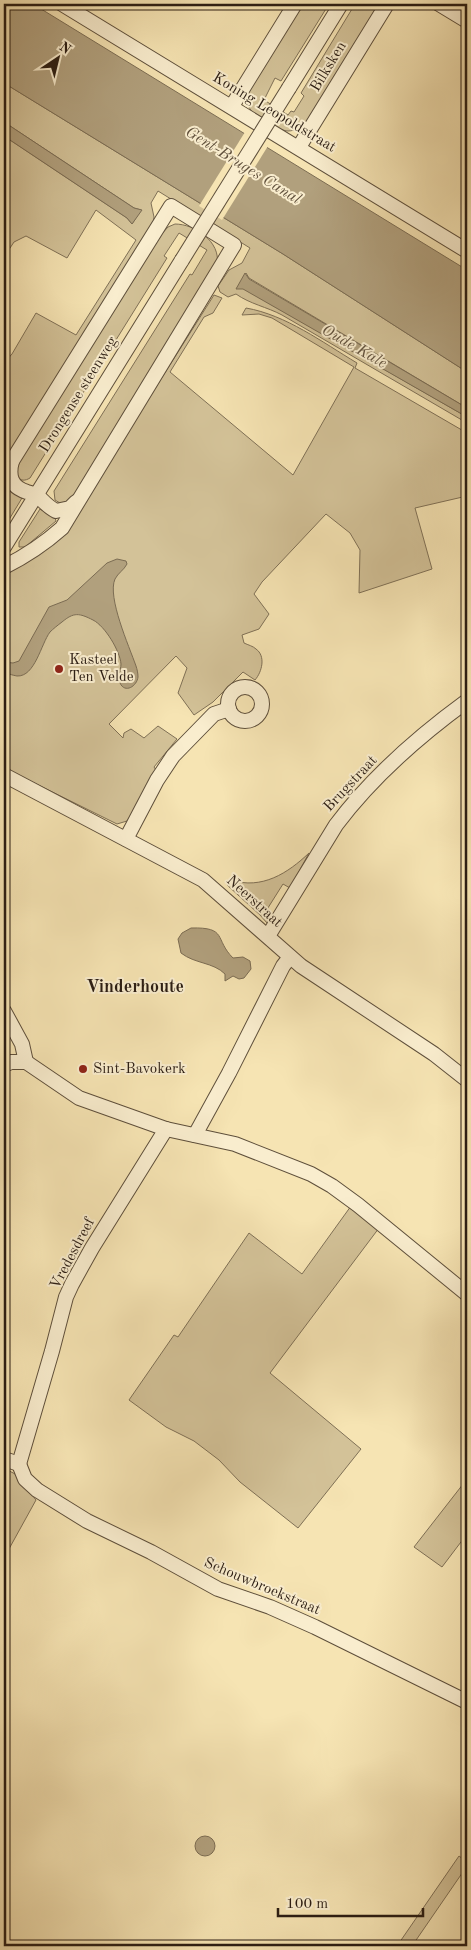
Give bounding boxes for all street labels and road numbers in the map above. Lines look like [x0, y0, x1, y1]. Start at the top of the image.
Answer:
street label: Bilksken [308, 39, 350, 95]
street label: Koning Leopoldstraat [210, 70, 338, 156]
street label: Drongense steenweg [37, 334, 121, 456]
street label: Brugstraat [321, 753, 381, 815]
street label: Neerstraat [223, 873, 285, 931]
street label: Vredesdreef [48, 1215, 99, 1292]
street label: Schouwbroekstraat [202, 1556, 322, 1618]

